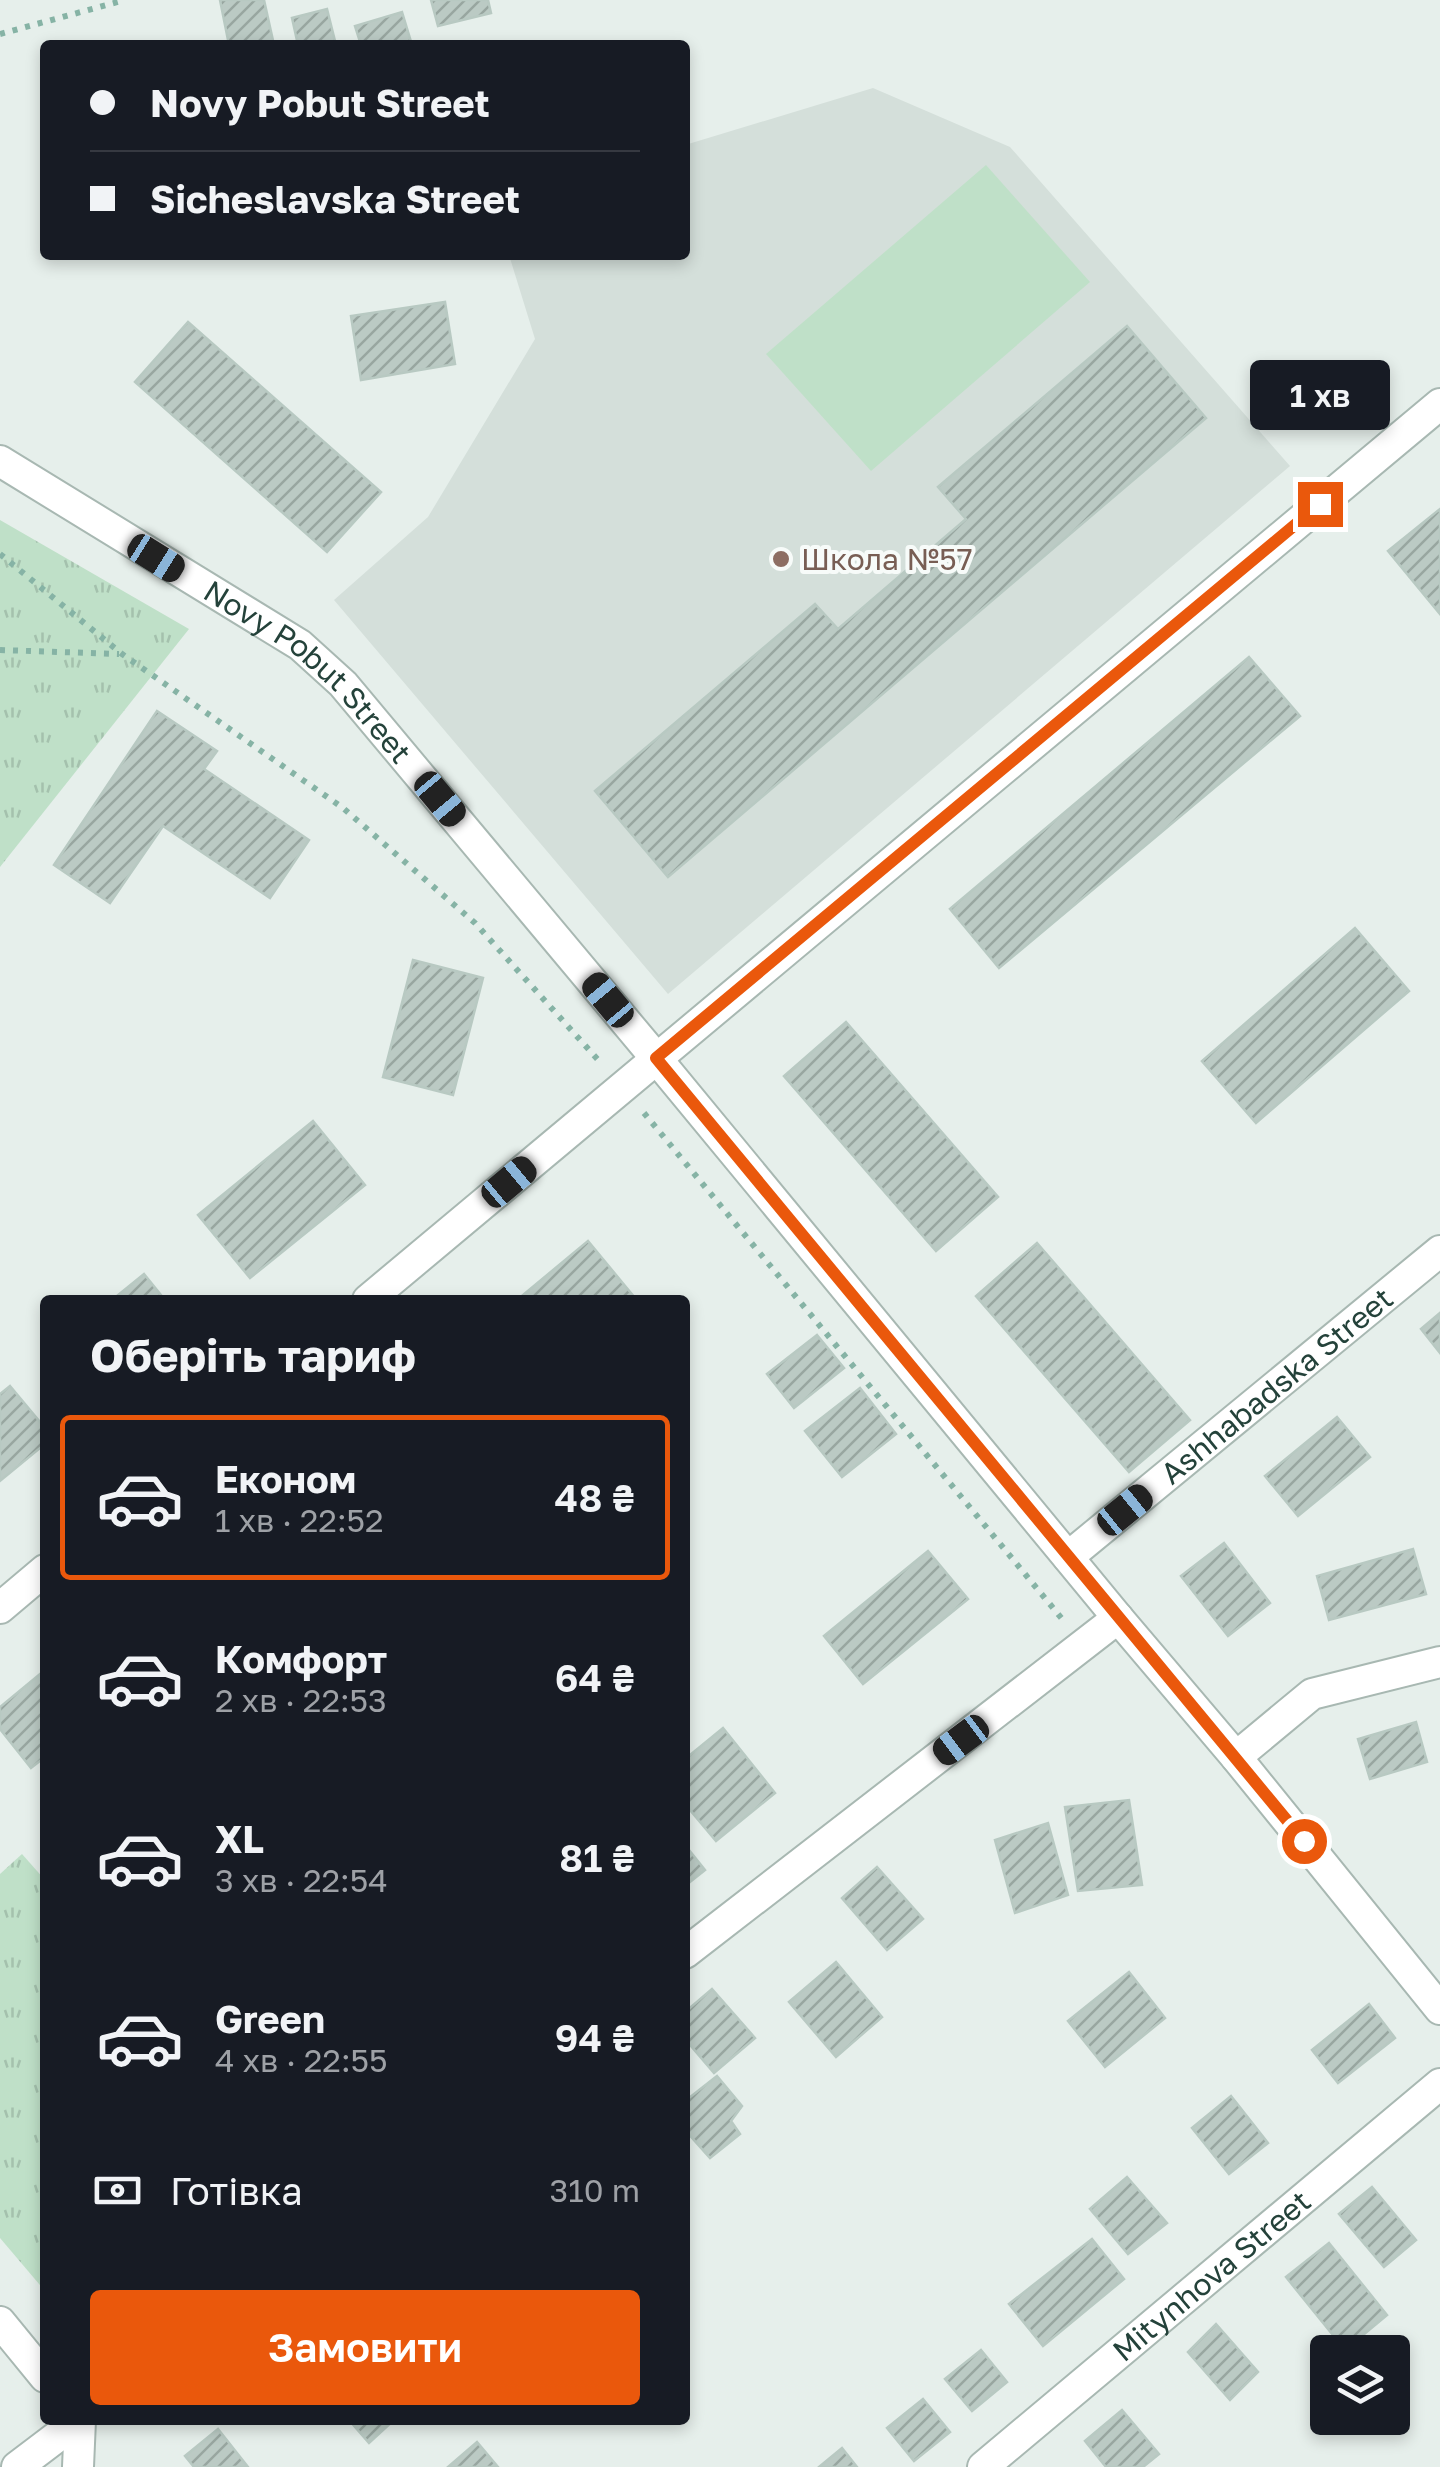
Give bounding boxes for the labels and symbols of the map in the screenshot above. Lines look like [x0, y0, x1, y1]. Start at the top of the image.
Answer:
callout: 1 хв [1250, 359, 1390, 429]
route end [1298, 482, 1343, 527]
car [123, 529, 189, 587]
place label: Школа №57 [801, 541, 973, 577]
marker: Школа №57 [770, 548, 792, 570]
street label: Novy Pobut Street [198, 573, 419, 770]
car [409, 766, 471, 832]
car [577, 967, 639, 1033]
car [476, 1151, 542, 1213]
street label: Ashhabadska Street [1153, 1280, 1400, 1491]
car [1092, 1479, 1158, 1541]
car [928, 1710, 994, 1770]
route start [1282, 1819, 1327, 1864]
street label: Mitynhova Street [1105, 2183, 1318, 2369]

